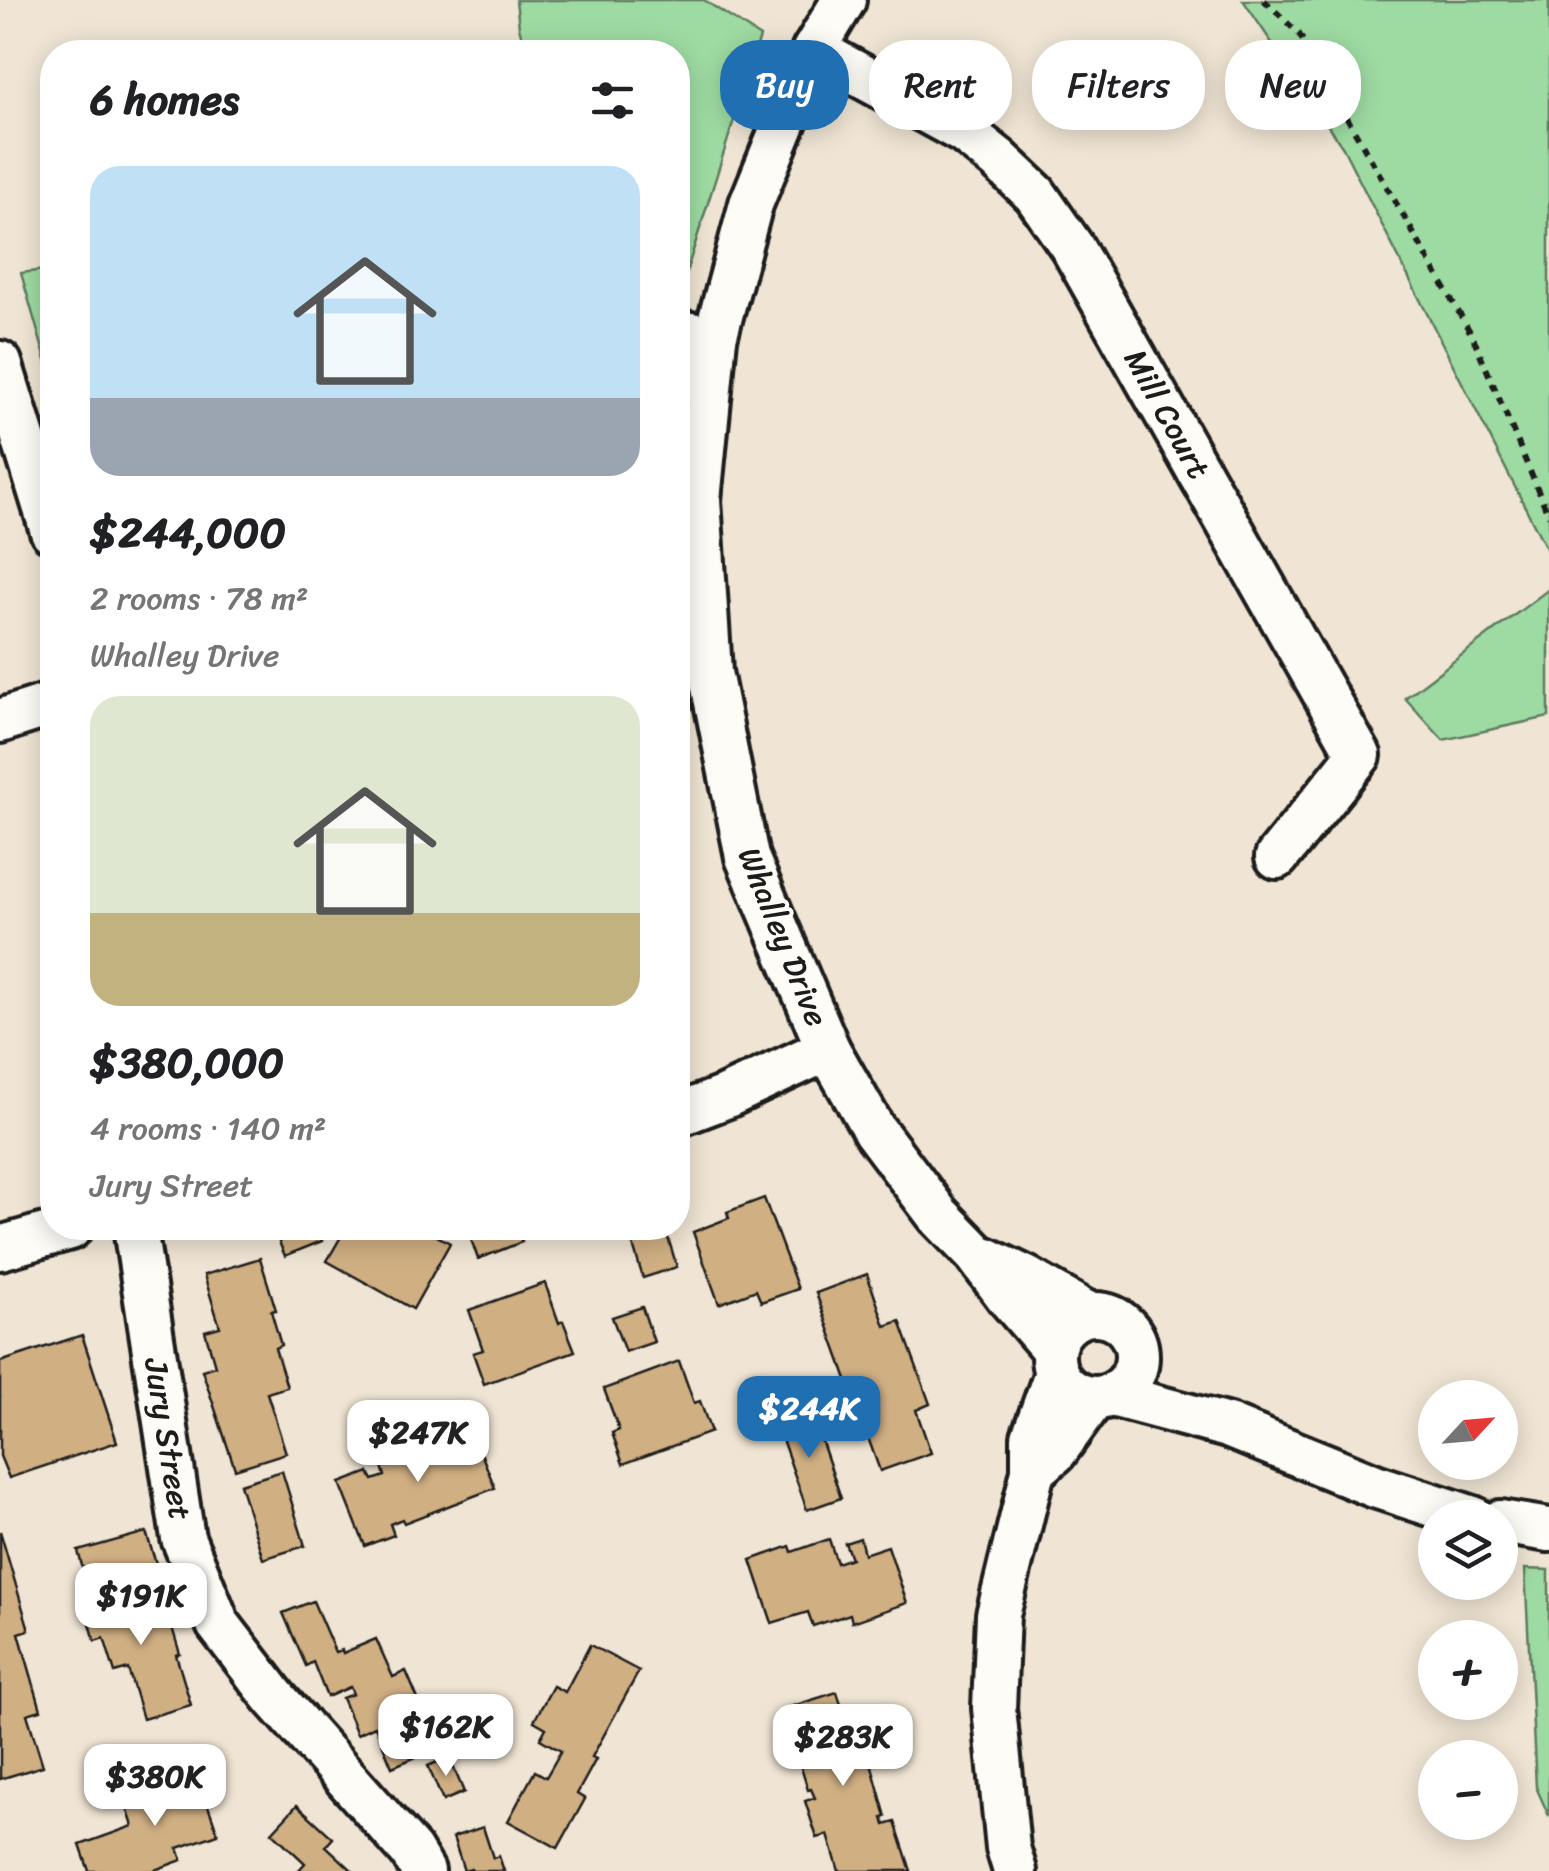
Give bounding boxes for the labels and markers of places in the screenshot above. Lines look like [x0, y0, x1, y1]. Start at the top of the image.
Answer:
pin: $244K [739, 1376, 879, 1461]
pin: $247K [348, 1400, 488, 1485]
pin: $191K [71, 1563, 211, 1648]
pin: $162K [376, 1694, 516, 1779]
pin: $283K [773, 1704, 913, 1789]
pin: $380K [85, 1744, 225, 1829]

